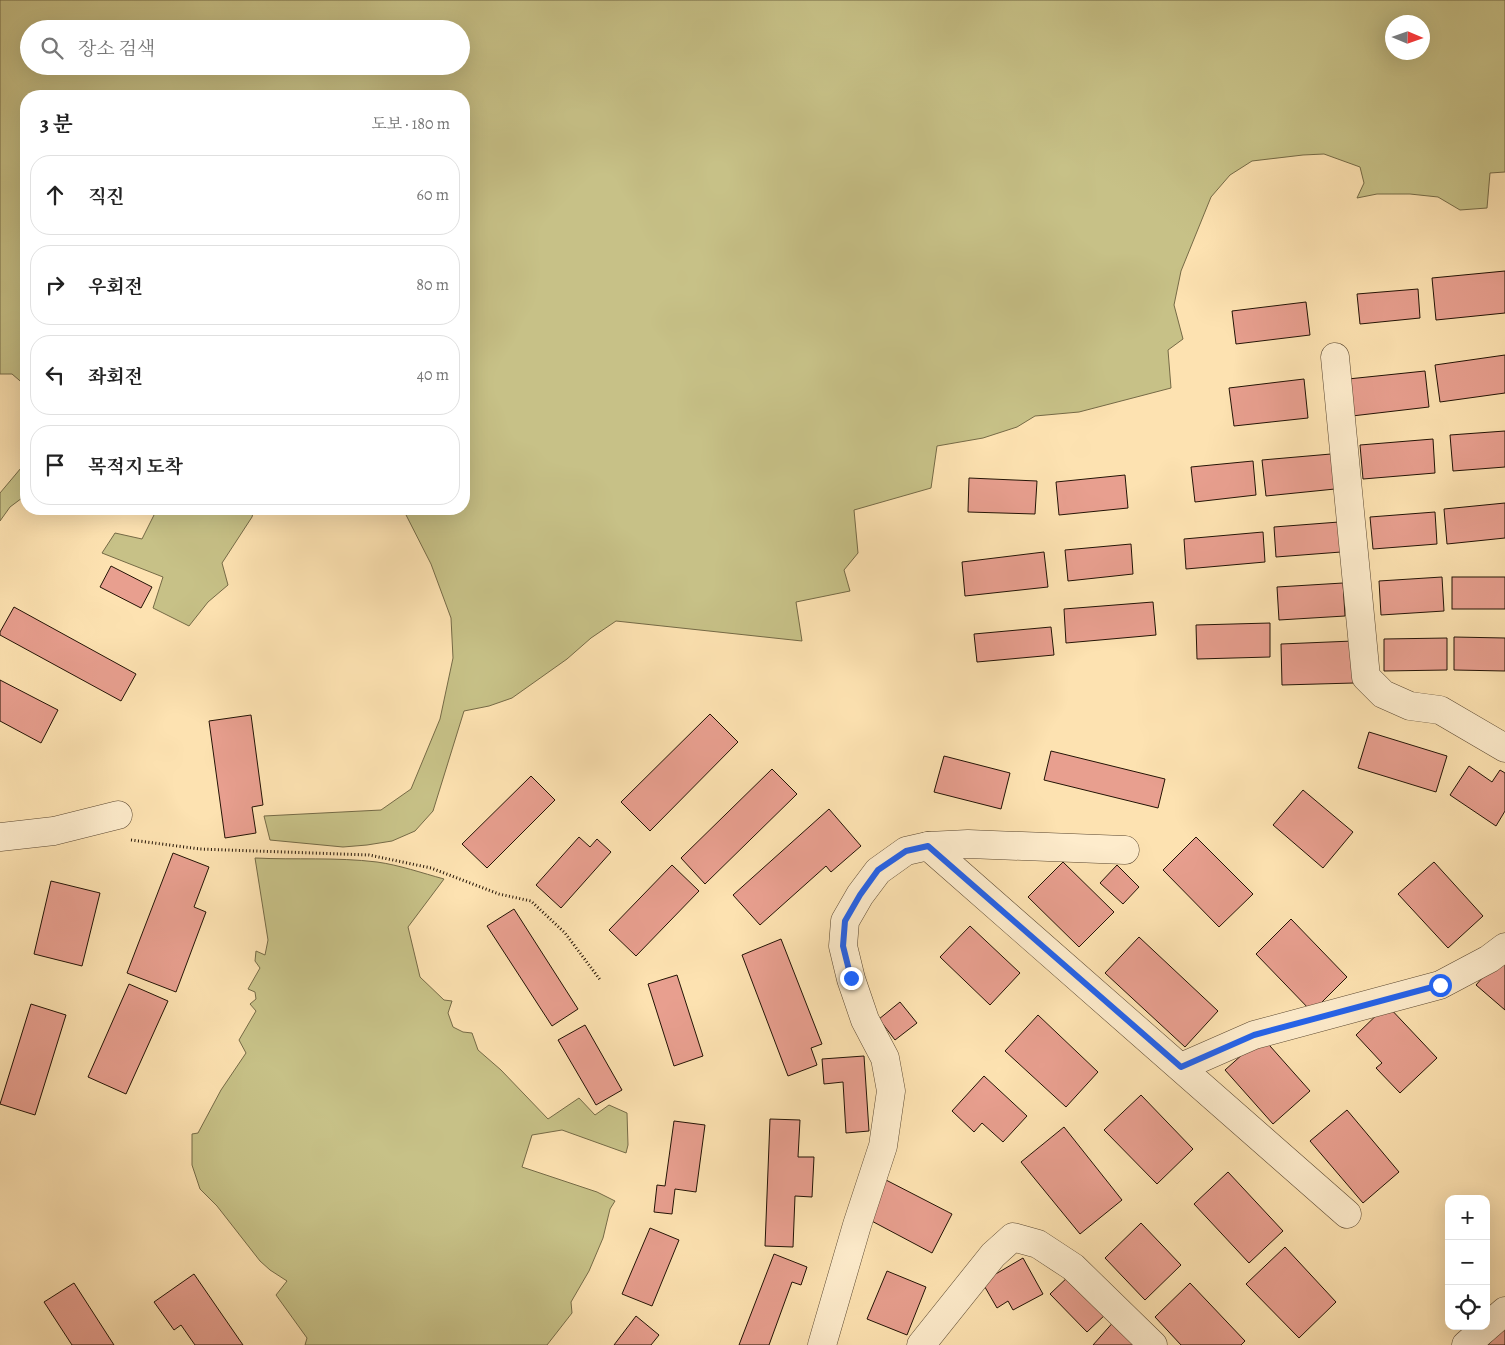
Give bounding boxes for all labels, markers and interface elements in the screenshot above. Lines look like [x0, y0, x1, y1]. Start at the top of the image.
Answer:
north arrow [1385, 15, 1430, 60]
search box [20, 20, 470, 75]
icon: search [38, 34, 66, 62]
text: 장소 검색 [78, 36, 155, 62]
text: 3 분 [40, 110, 73, 138]
text: 도보 · 180 m [371, 113, 450, 135]
icon: ahead [41, 181, 69, 209]
text: 직진 [88, 184, 125, 210]
text: 60 m [417, 184, 449, 206]
icon: right [41, 271, 69, 299]
text: 우회전 [88, 274, 143, 300]
text: 80 m [416, 274, 449, 296]
icon: left [41, 361, 69, 389]
text: 좌회전 [88, 364, 143, 390]
text: 40 m [417, 364, 449, 386]
icon: arrive [41, 451, 69, 479]
text: 목적지 도착 [88, 454, 183, 480]
route end [840, 967, 863, 990]
route start [1429, 974, 1452, 997]
map controls [1445, 1195, 1490, 1330]
button: + [1445, 1195, 1490, 1240]
button: − [1445, 1240, 1490, 1285]
button: locate [1445, 1285, 1490, 1330]

